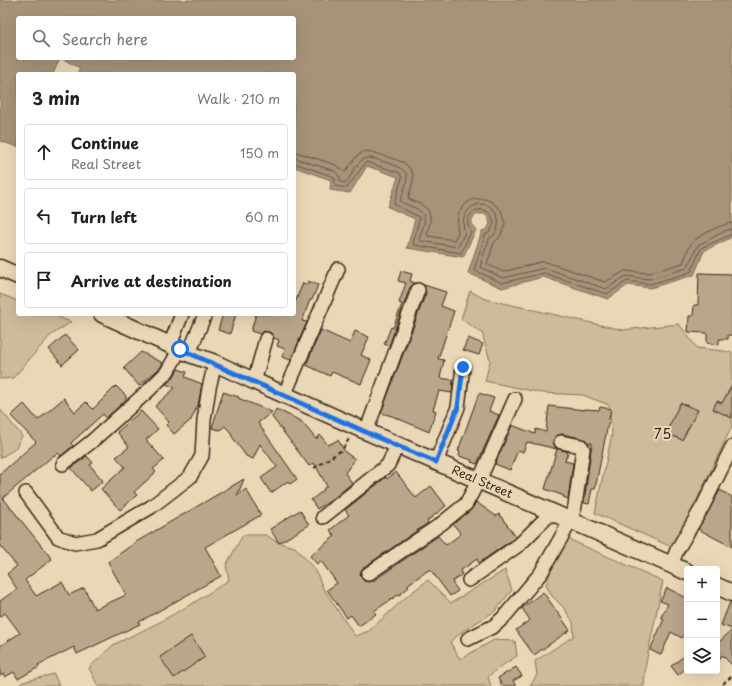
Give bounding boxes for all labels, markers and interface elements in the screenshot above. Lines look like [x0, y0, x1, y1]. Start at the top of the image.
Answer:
search box [16, 16, 296, 60]
icon: search [30, 27, 52, 49]
text: Search here [62, 27, 148, 50]
text: 3 min [32, 85, 80, 111]
text: Walk · 210 m [197, 89, 280, 108]
text: Continue [71, 131, 139, 154]
icon: ahead [33, 141, 55, 163]
text: 150 m [240, 143, 279, 162]
text: Real Street [71, 154, 141, 173]
icon: left [33, 205, 55, 227]
text: Turn left [71, 205, 137, 228]
text: 60 m [245, 207, 279, 226]
icon: arrive [33, 269, 55, 291]
text: Arrive at destination [71, 269, 232, 292]
route start [171, 340, 189, 358]
route end [454, 358, 472, 376]
district label: 75 [654, 423, 672, 444]
street label: Real Street [449, 460, 516, 502]
map controls [684, 566, 720, 674]
button: + [684, 566, 720, 602]
button: − [684, 602, 720, 638]
button: layers [684, 638, 720, 674]

